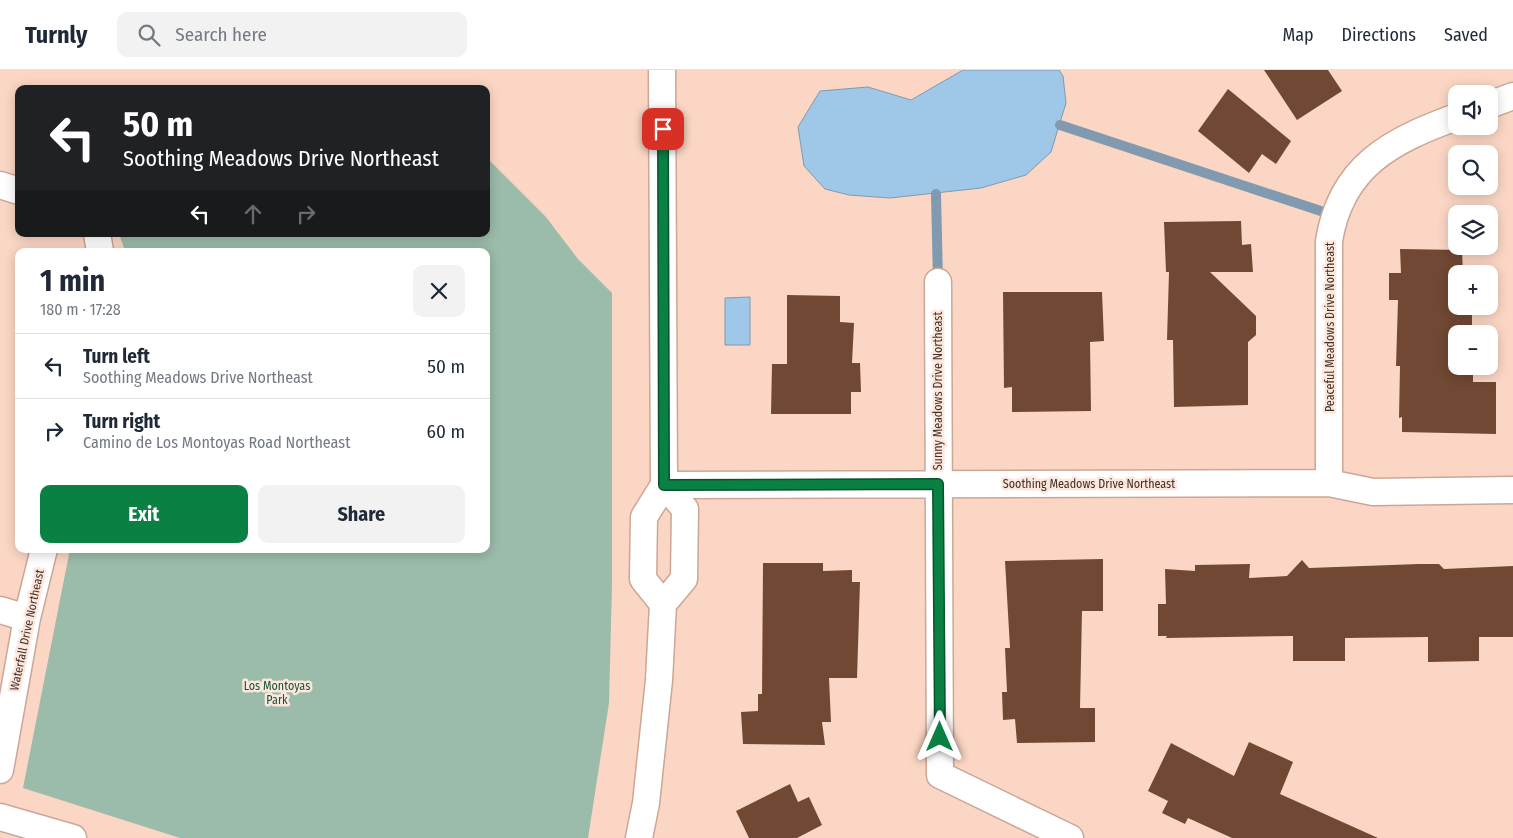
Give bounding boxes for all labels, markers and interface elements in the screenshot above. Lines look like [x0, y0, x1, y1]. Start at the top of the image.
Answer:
search box [117, 12, 467, 57]
text: Turnly [25, 21, 87, 49]
icon: search [135, 21, 163, 49]
text: Search here [175, 23, 267, 46]
text: Map [1282, 24, 1314, 46]
text: Directions [1342, 24, 1416, 46]
text: Saved [1444, 24, 1488, 46]
map controls [1448, 85, 1498, 375]
button: sound [1448, 85, 1498, 135]
text: 50 m [123, 103, 193, 145]
icon: left [40, 105, 105, 170]
pin [642, 108, 684, 150]
icon: arrive [649, 115, 677, 143]
text: Soothing Meadows Drive Northeast [123, 145, 439, 172]
button: search [1448, 145, 1498, 195]
icon: left [186, 200, 214, 228]
icon: ahead [239, 200, 267, 228]
icon: right [292, 200, 320, 228]
button: layers [1448, 205, 1498, 255]
street label: Peaceful Meadows Drive Northeast [1323, 242, 1337, 412]
text: 1 min [40, 263, 105, 299]
button: close [413, 265, 465, 317]
button: + [1448, 265, 1498, 315]
text: 180 m · 17:28 [40, 300, 121, 319]
street label: Sunny Meadows Drive Northeast [931, 312, 945, 470]
button: − [1448, 325, 1498, 375]
text: Turn left [83, 345, 150, 368]
icon: left [40, 352, 68, 380]
text: 50 m [427, 355, 465, 378]
text: Soothing Meadows Drive Northeast [83, 368, 313, 387]
text: Turn right [83, 410, 160, 433]
icon: right [40, 417, 68, 445]
text: 60 m [427, 420, 465, 443]
text: Camino de Los Montoyas Road Northeast [83, 433, 350, 452]
street label: Soothing Meadows Drive Northeast [1003, 477, 1175, 491]
button: Exit [40, 485, 248, 543]
button: Share [258, 485, 465, 543]
street label: Waterfall Drive Northeast [7, 568, 47, 692]
park label: Los Montoyas Park [244, 679, 310, 707]
position arrow [913, 710, 965, 762]

